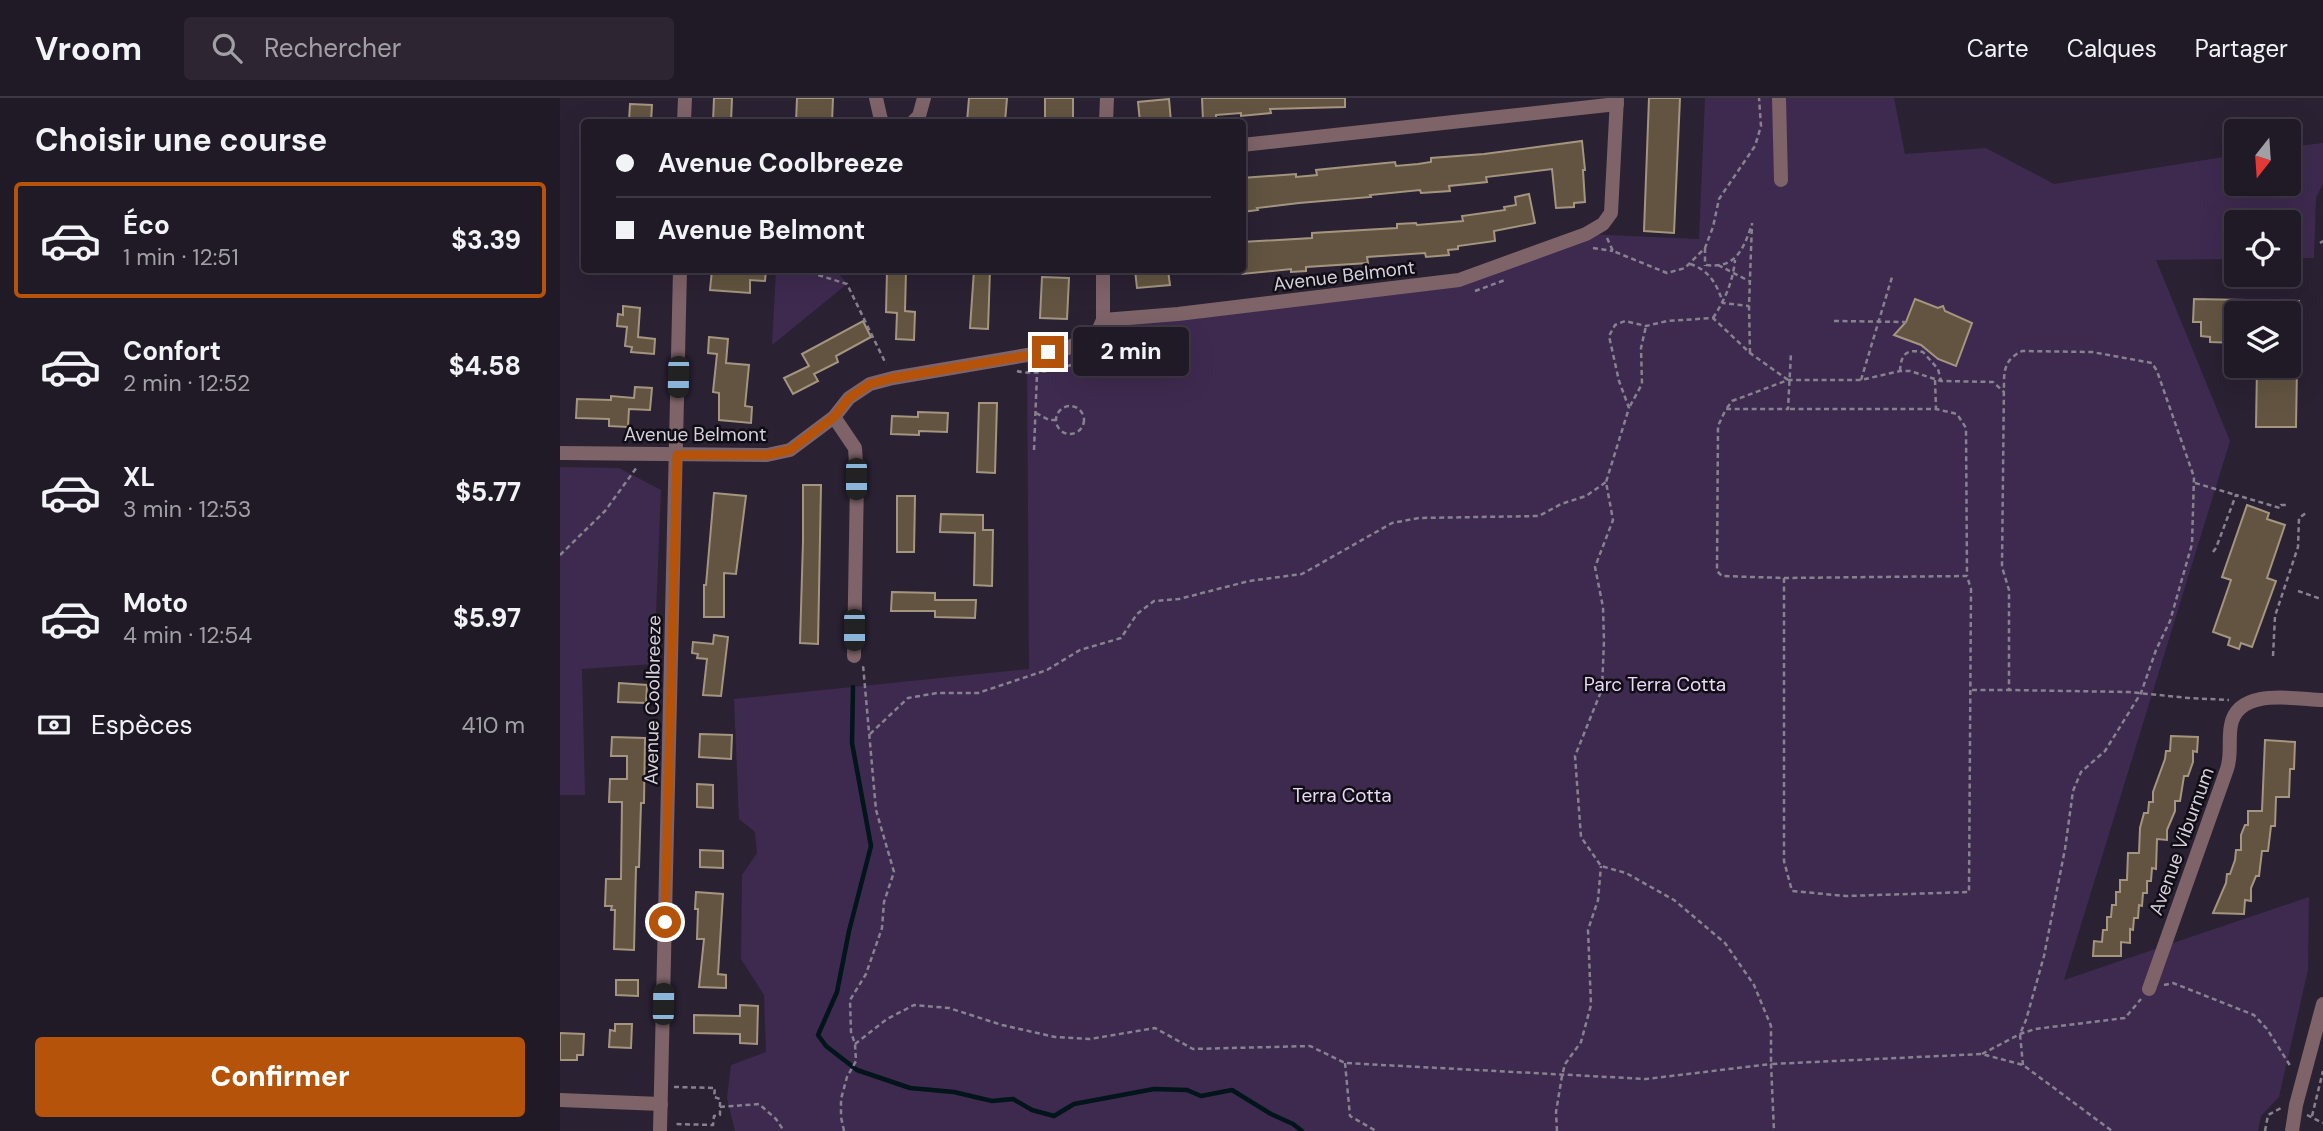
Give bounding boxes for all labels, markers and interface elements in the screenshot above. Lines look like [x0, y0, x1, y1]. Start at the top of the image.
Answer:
search box [184, 17, 674, 80]
text: Vroom [35, 27, 142, 70]
icon: search [208, 29, 246, 67]
text: Rechercher [264, 31, 401, 65]
text: Carte [1967, 33, 2029, 64]
text: Calques [2067, 33, 2157, 64]
text: Partager [2195, 33, 2288, 64]
text: Choisir une course [35, 119, 327, 161]
north arrow [2224, 119, 2301, 196]
map controls [2224, 119, 2301, 378]
text: Avenue Coolbreeze [658, 146, 904, 180]
text: Éco [123, 208, 170, 242]
icon: car [39, 209, 102, 272]
button: locate [2224, 210, 2301, 287]
text: Avenue Belmont [658, 213, 865, 247]
text: $3.39 [451, 223, 521, 257]
text: 1 min · 12:51 [123, 242, 239, 272]
street label: Avenue Belmont [1272, 254, 1416, 297]
button: layers [2224, 301, 2301, 378]
callout: 2 min [1072, 328, 1188, 376]
text: Confort [123, 334, 221, 368]
icon: car [39, 335, 102, 398]
route end [1032, 336, 1064, 368]
text: 2 min [1100, 336, 1162, 366]
text: $4.58 [449, 349, 521, 383]
car [668, 356, 689, 398]
text: 2 min · 12:52 [123, 368, 250, 398]
street label: Avenue Belmont [624, 422, 766, 447]
car [846, 458, 867, 500]
text: XL [123, 460, 155, 494]
icon: car [39, 461, 102, 524]
text: $5.77 [455, 475, 521, 509]
text: 3 min · 12:53 [123, 494, 251, 524]
text: Moto [123, 586, 188, 620]
icon: car [39, 587, 102, 650]
text: $5.97 [453, 601, 521, 635]
car [844, 609, 865, 651]
street label: Avenue Coolbreeze [639, 615, 666, 785]
text: 4 min · 12:54 [123, 620, 252, 650]
park label: Parc Terra Cotta [1584, 672, 1726, 697]
icon: cash [35, 706, 73, 744]
text: Espèces [91, 708, 192, 742]
text: 410 m [462, 710, 525, 740]
street label: Avenue Viburnum [2143, 764, 2220, 918]
park label: Terra Cotta [1293, 783, 1391, 808]
route start [649, 906, 681, 938]
car [653, 983, 674, 1025]
button: Confirmer [35, 1037, 525, 1117]

